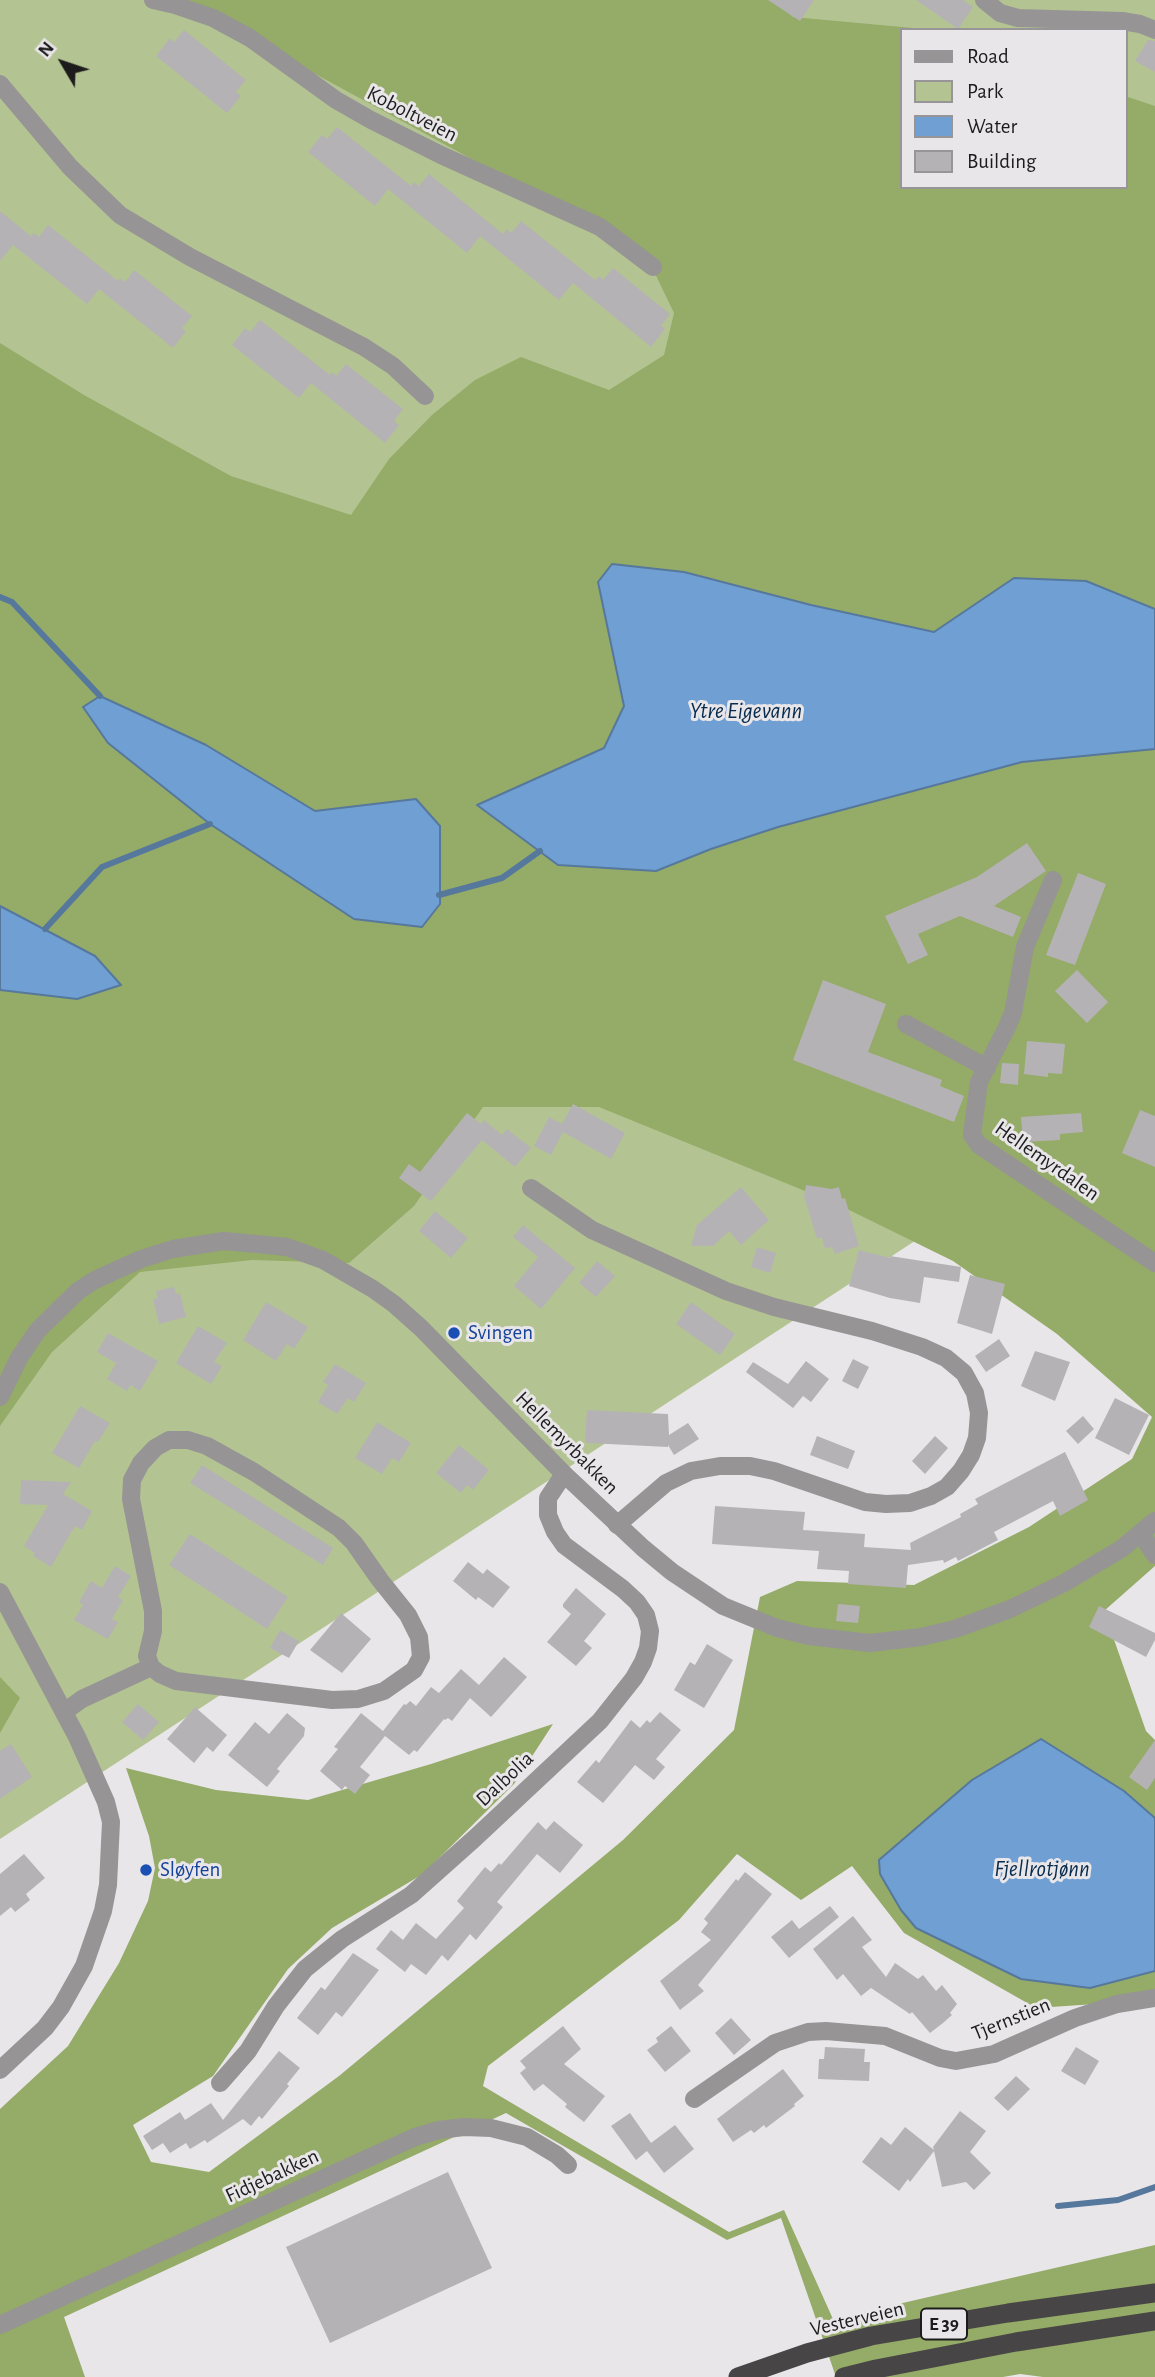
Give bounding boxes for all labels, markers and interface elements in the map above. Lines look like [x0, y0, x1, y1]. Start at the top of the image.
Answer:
north arrow [28, 28, 98, 98]
legend [900, 28, 1127, 189]
text: N [35, 38, 58, 61]
text: Road [967, 46, 1009, 67]
street label: Koboltveien [363, 80, 461, 148]
text: Park [967, 81, 1003, 102]
text: Water [967, 116, 1017, 137]
text: Building [967, 151, 1036, 172]
water label: Ytre Eigevann [690, 697, 802, 725]
street label: Hellemyrdalen [990, 1116, 1104, 1206]
place label: Svingen [468, 1320, 533, 1346]
marker: Svingen [446, 1325, 462, 1341]
street label: Hellemyrbakken [510, 1386, 624, 1500]
street label: Dalbolia [471, 1746, 539, 1812]
water label: Fjellrotjønn [994, 1855, 1090, 1883]
place label: Sløyfen [160, 1857, 220, 1883]
marker: Sløyfen [138, 1862, 154, 1878]
street label: Tjernstien [968, 1992, 1054, 2046]
street label: Fidjebakken [221, 2143, 323, 2209]
street label: Vesterveien [808, 2296, 906, 2342]
road number: E 39 [921, 2308, 967, 2340]

